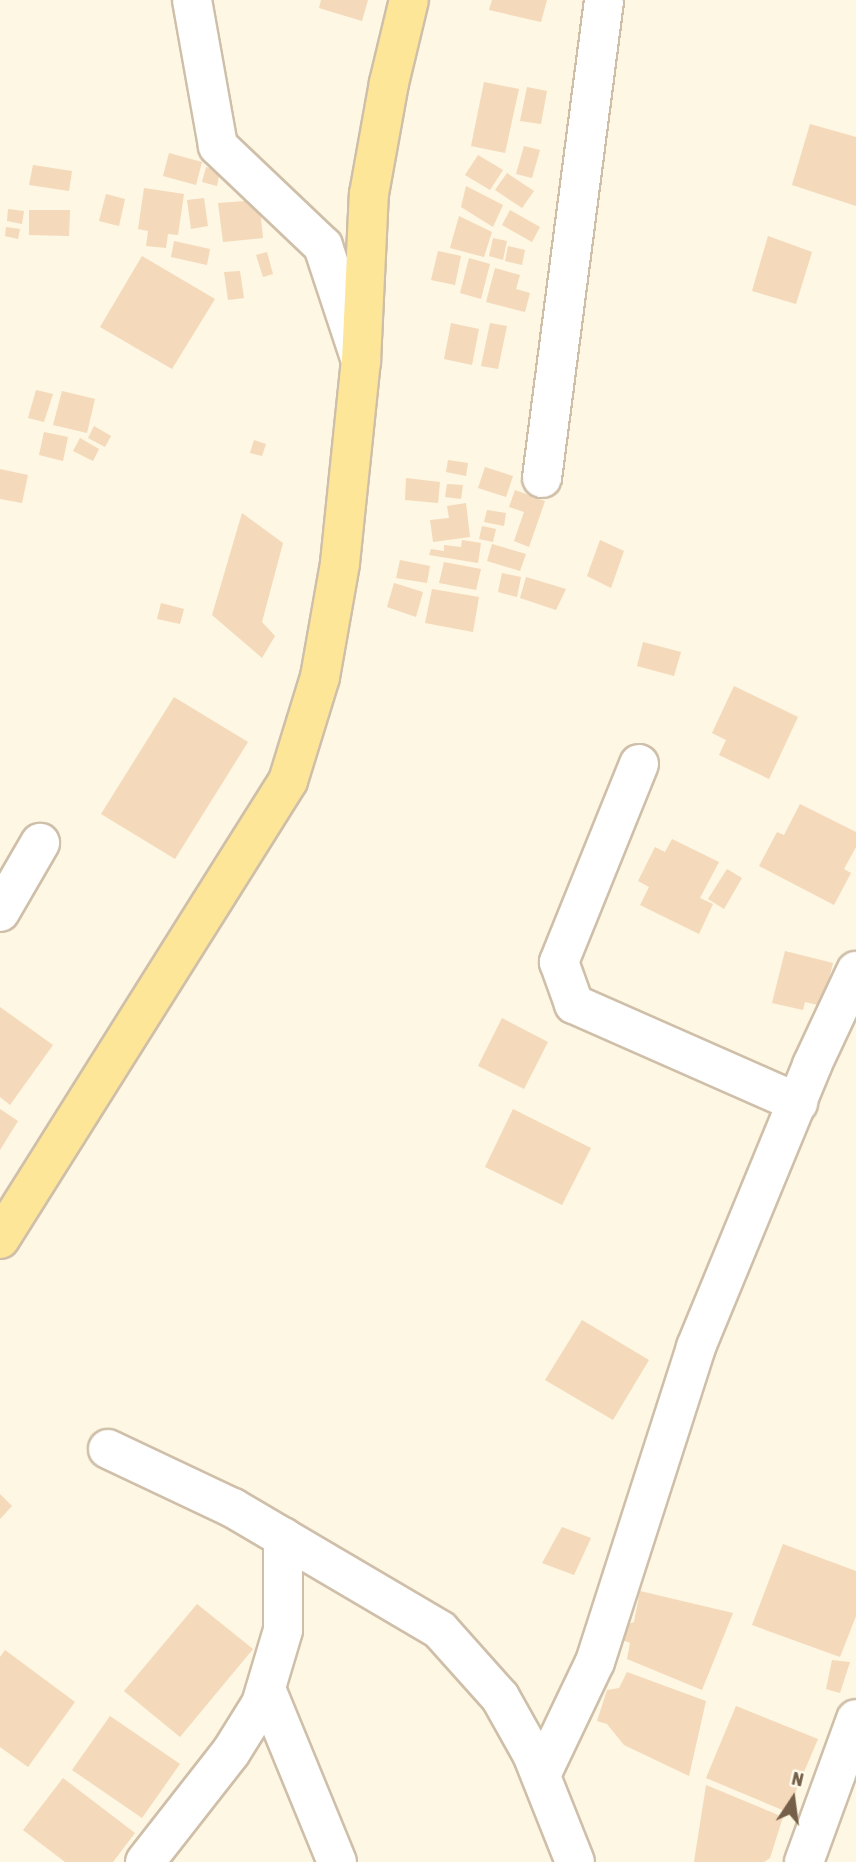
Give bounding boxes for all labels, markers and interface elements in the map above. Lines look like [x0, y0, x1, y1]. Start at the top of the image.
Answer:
north arrow [758, 1764, 828, 1834]
text: N [790, 1767, 806, 1791]

